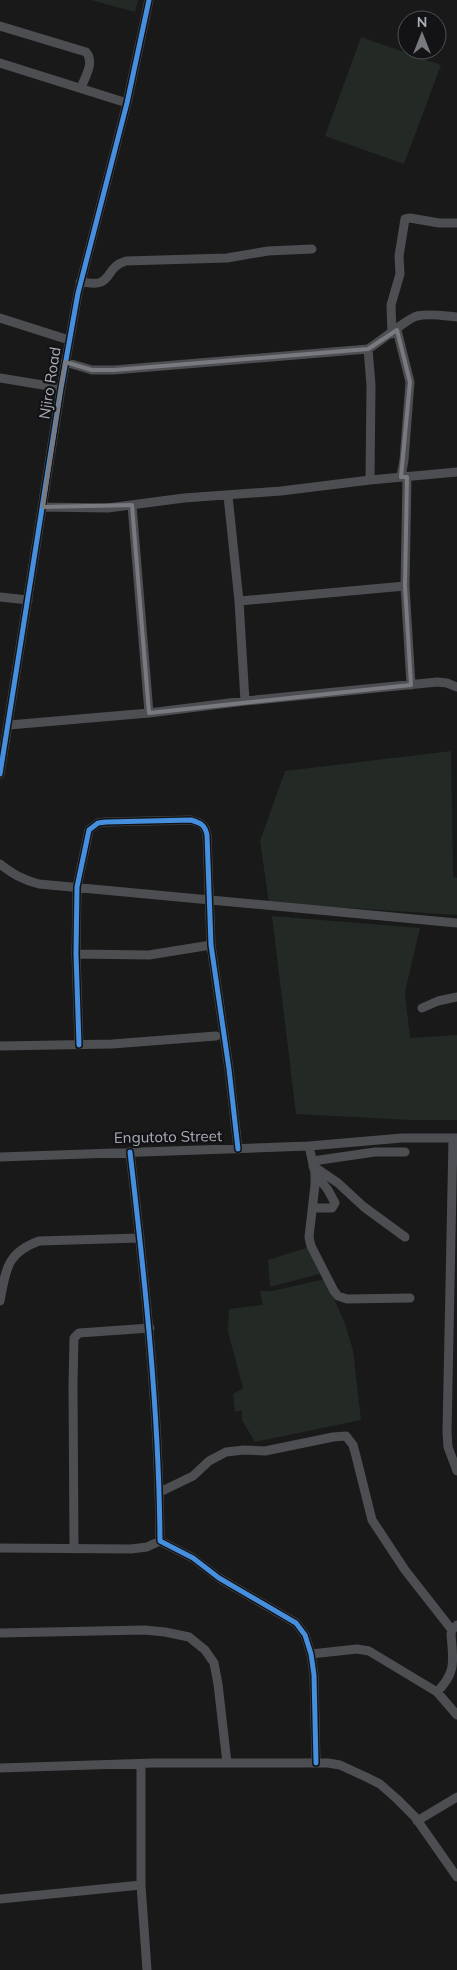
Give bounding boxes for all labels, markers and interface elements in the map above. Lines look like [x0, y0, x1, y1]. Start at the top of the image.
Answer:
north arrow [397, 10, 447, 60]
text: N [417, 13, 427, 31]
street label: Njiro Road [34, 345, 65, 420]
street label: Engutoto Street [114, 1126, 222, 1147]

